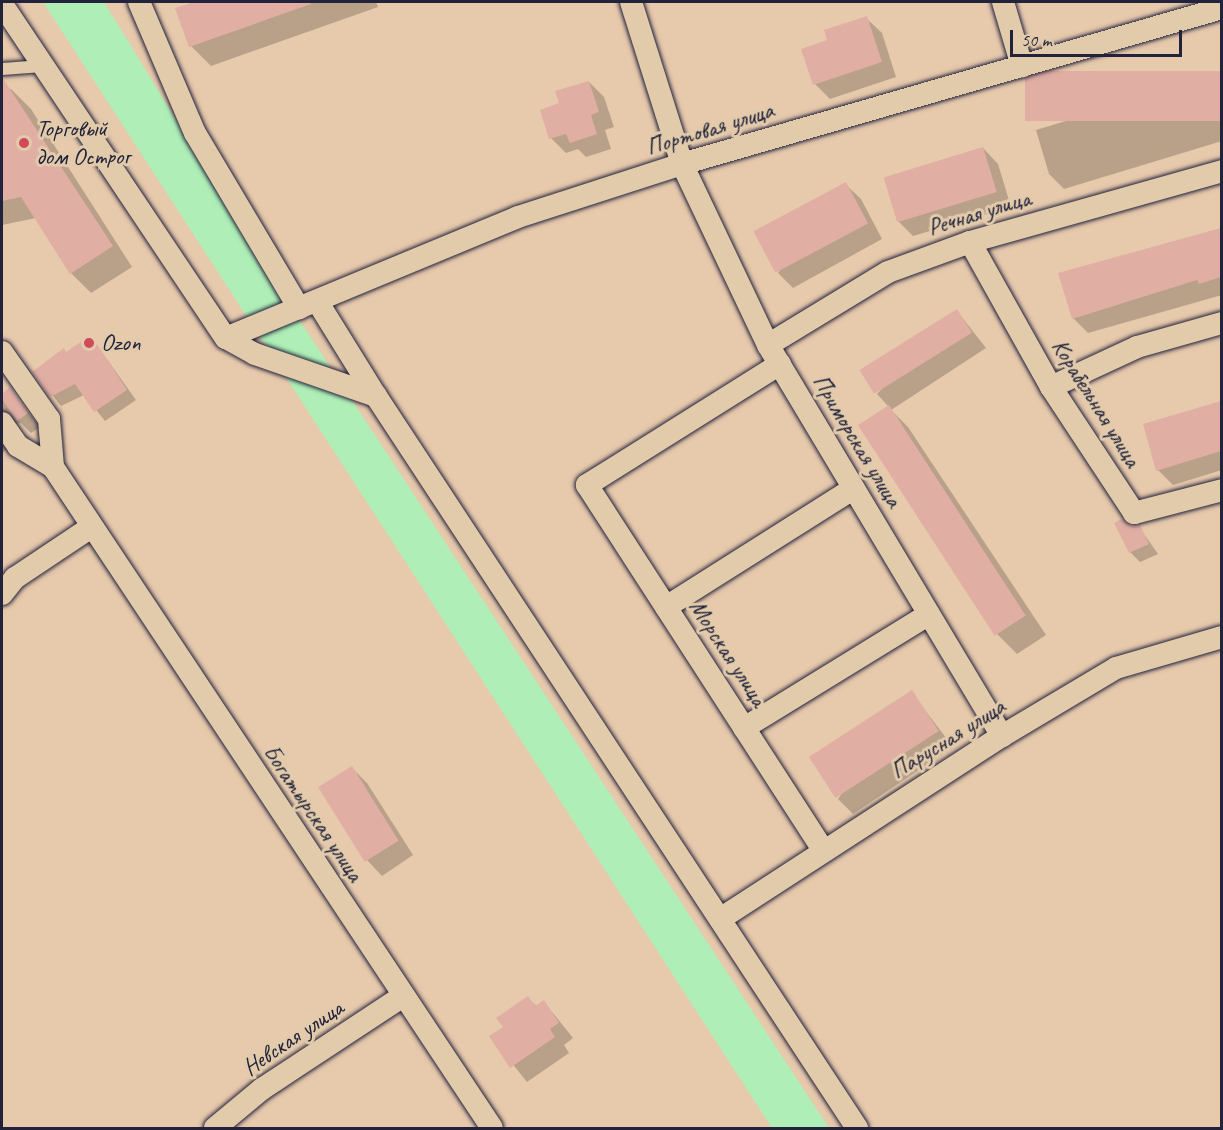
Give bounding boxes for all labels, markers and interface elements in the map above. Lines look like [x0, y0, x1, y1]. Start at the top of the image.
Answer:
scale bar [1013, 18, 1186, 56]
text: 50 m [1021, 29, 1052, 51]
street label: Портовая улица [642, 96, 778, 162]
place label: Торговый дом Острог [36, 115, 132, 171]
marker: Торговый дом Острог [17, 136, 31, 150]
street label: Речная улица [924, 184, 1034, 242]
place label: Ozon [101, 329, 140, 357]
street label: Корабельная улица [1045, 333, 1147, 473]
marker: Ozon [82, 336, 96, 350]
street label: Приморская улица [806, 369, 908, 513]
street label: Морская улица [683, 594, 773, 712]
street label: Парусная улица [885, 692, 1011, 786]
street label: Богатырская улица [256, 738, 370, 888]
street label: Невская улица [237, 994, 349, 1082]

